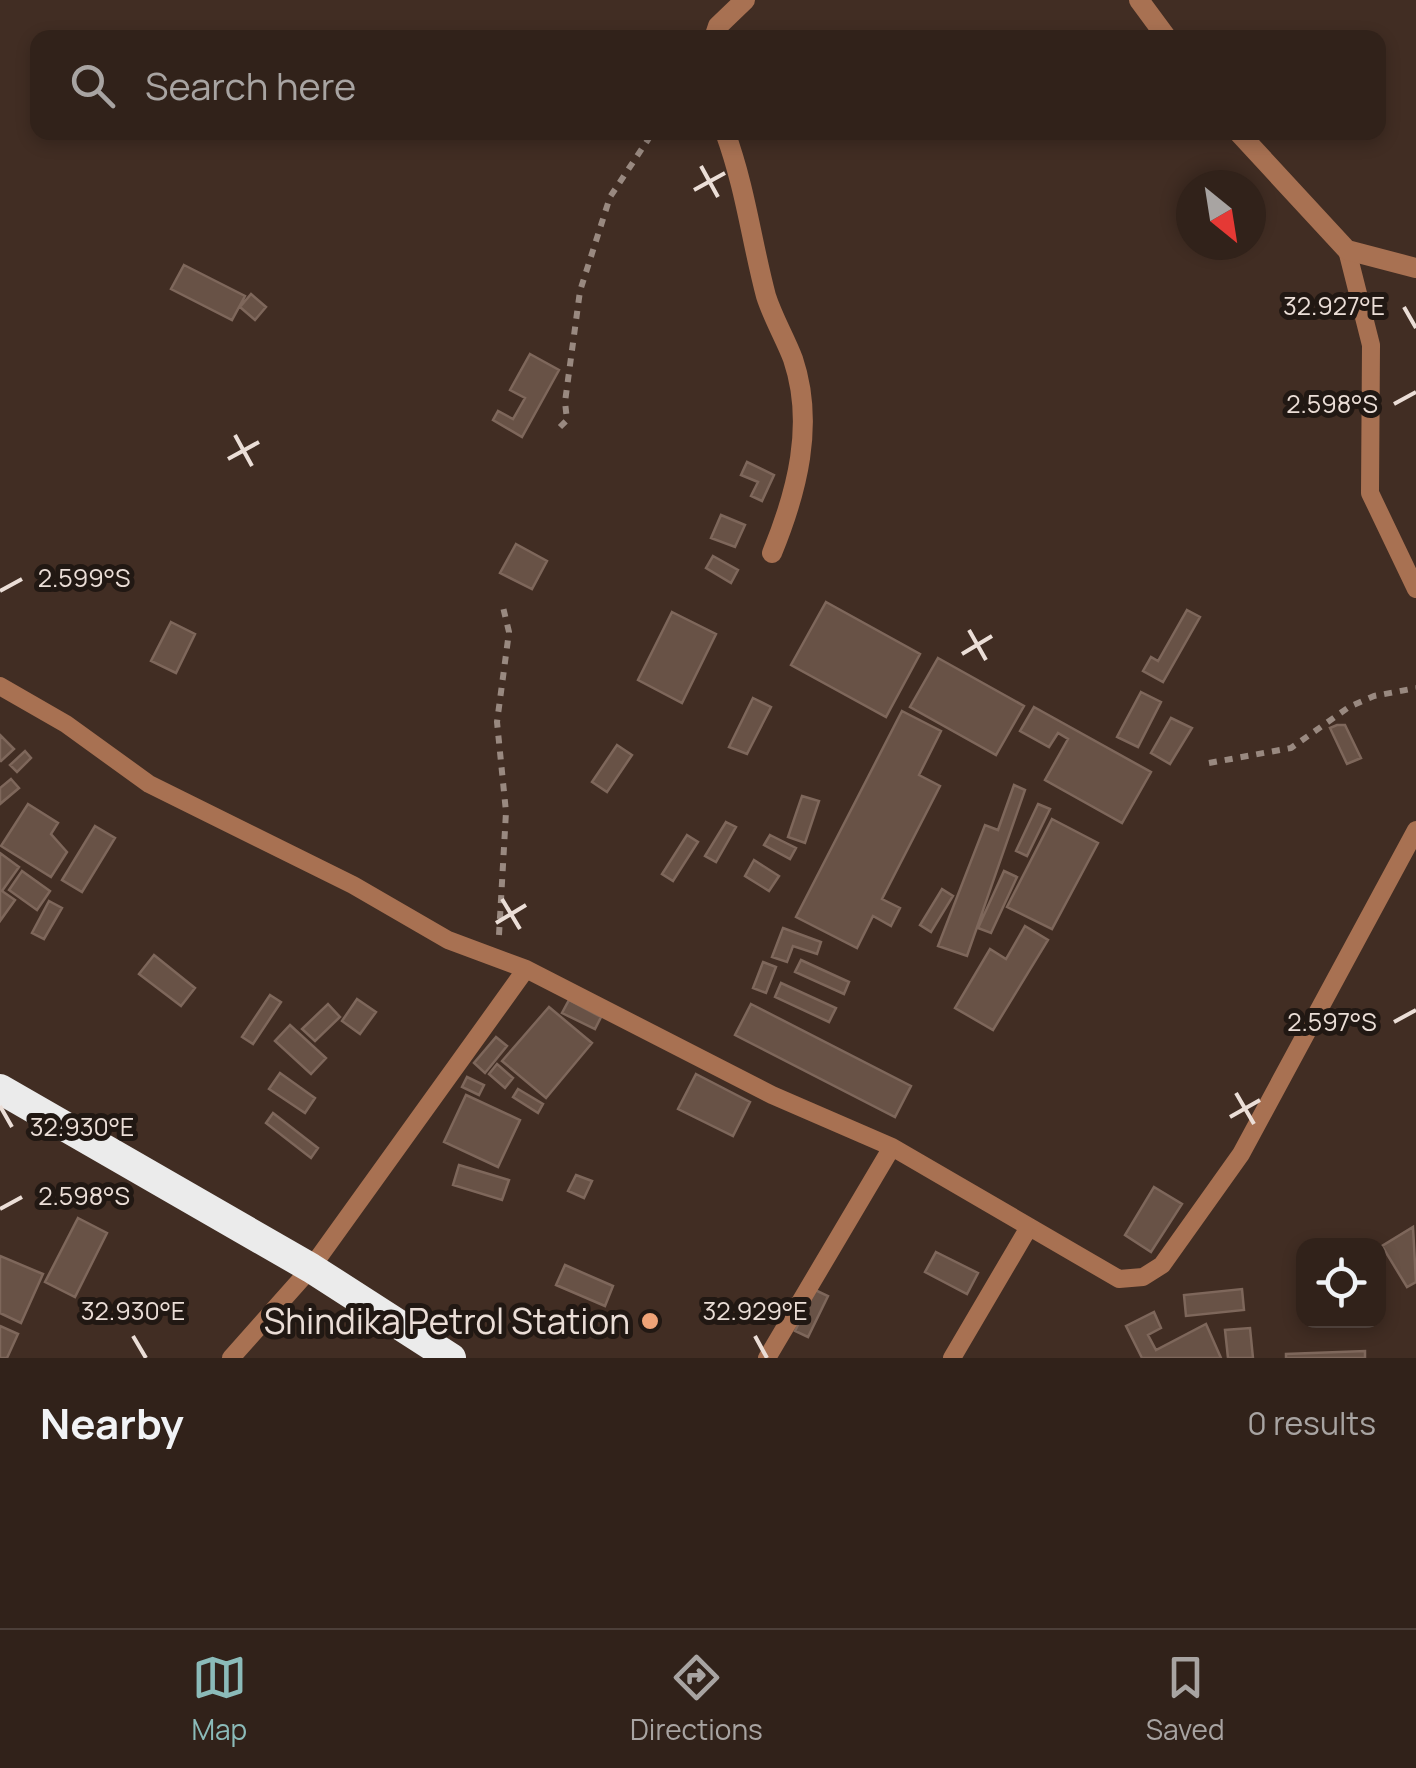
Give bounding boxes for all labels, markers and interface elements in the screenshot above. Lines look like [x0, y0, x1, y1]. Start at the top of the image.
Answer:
search box [30, 30, 1386, 140]
icon: search [65, 58, 120, 113]
text: Search here [145, 59, 356, 111]
north arrow [1176, 170, 1266, 260]
text: 32.927°E [1283, 288, 1385, 323]
text: 2.598°S [1286, 386, 1378, 421]
text: 2.599°S [38, 560, 130, 595]
text: 2.597°S [1287, 1004, 1377, 1039]
text: 32.930°E [30, 1109, 134, 1144]
text: 2.598°S [38, 1178, 130, 1213]
map controls [1296, 1238, 1386, 1328]
button: locate [1296, 1238, 1386, 1328]
text: 32.930°E [81, 1293, 185, 1328]
text: 32.929°E [702, 1293, 808, 1328]
place label: Shindika Petrol Station [264, 1297, 630, 1345]
marker: Shindika Petrol Station [639, 1310, 661, 1332]
text: Nearby [40, 1394, 184, 1452]
text: 0 results [1247, 1401, 1376, 1445]
tab: Map [191, 1650, 247, 1748]
tab: Directions [630, 1650, 763, 1748]
tab: Saved [1146, 1650, 1225, 1748]

